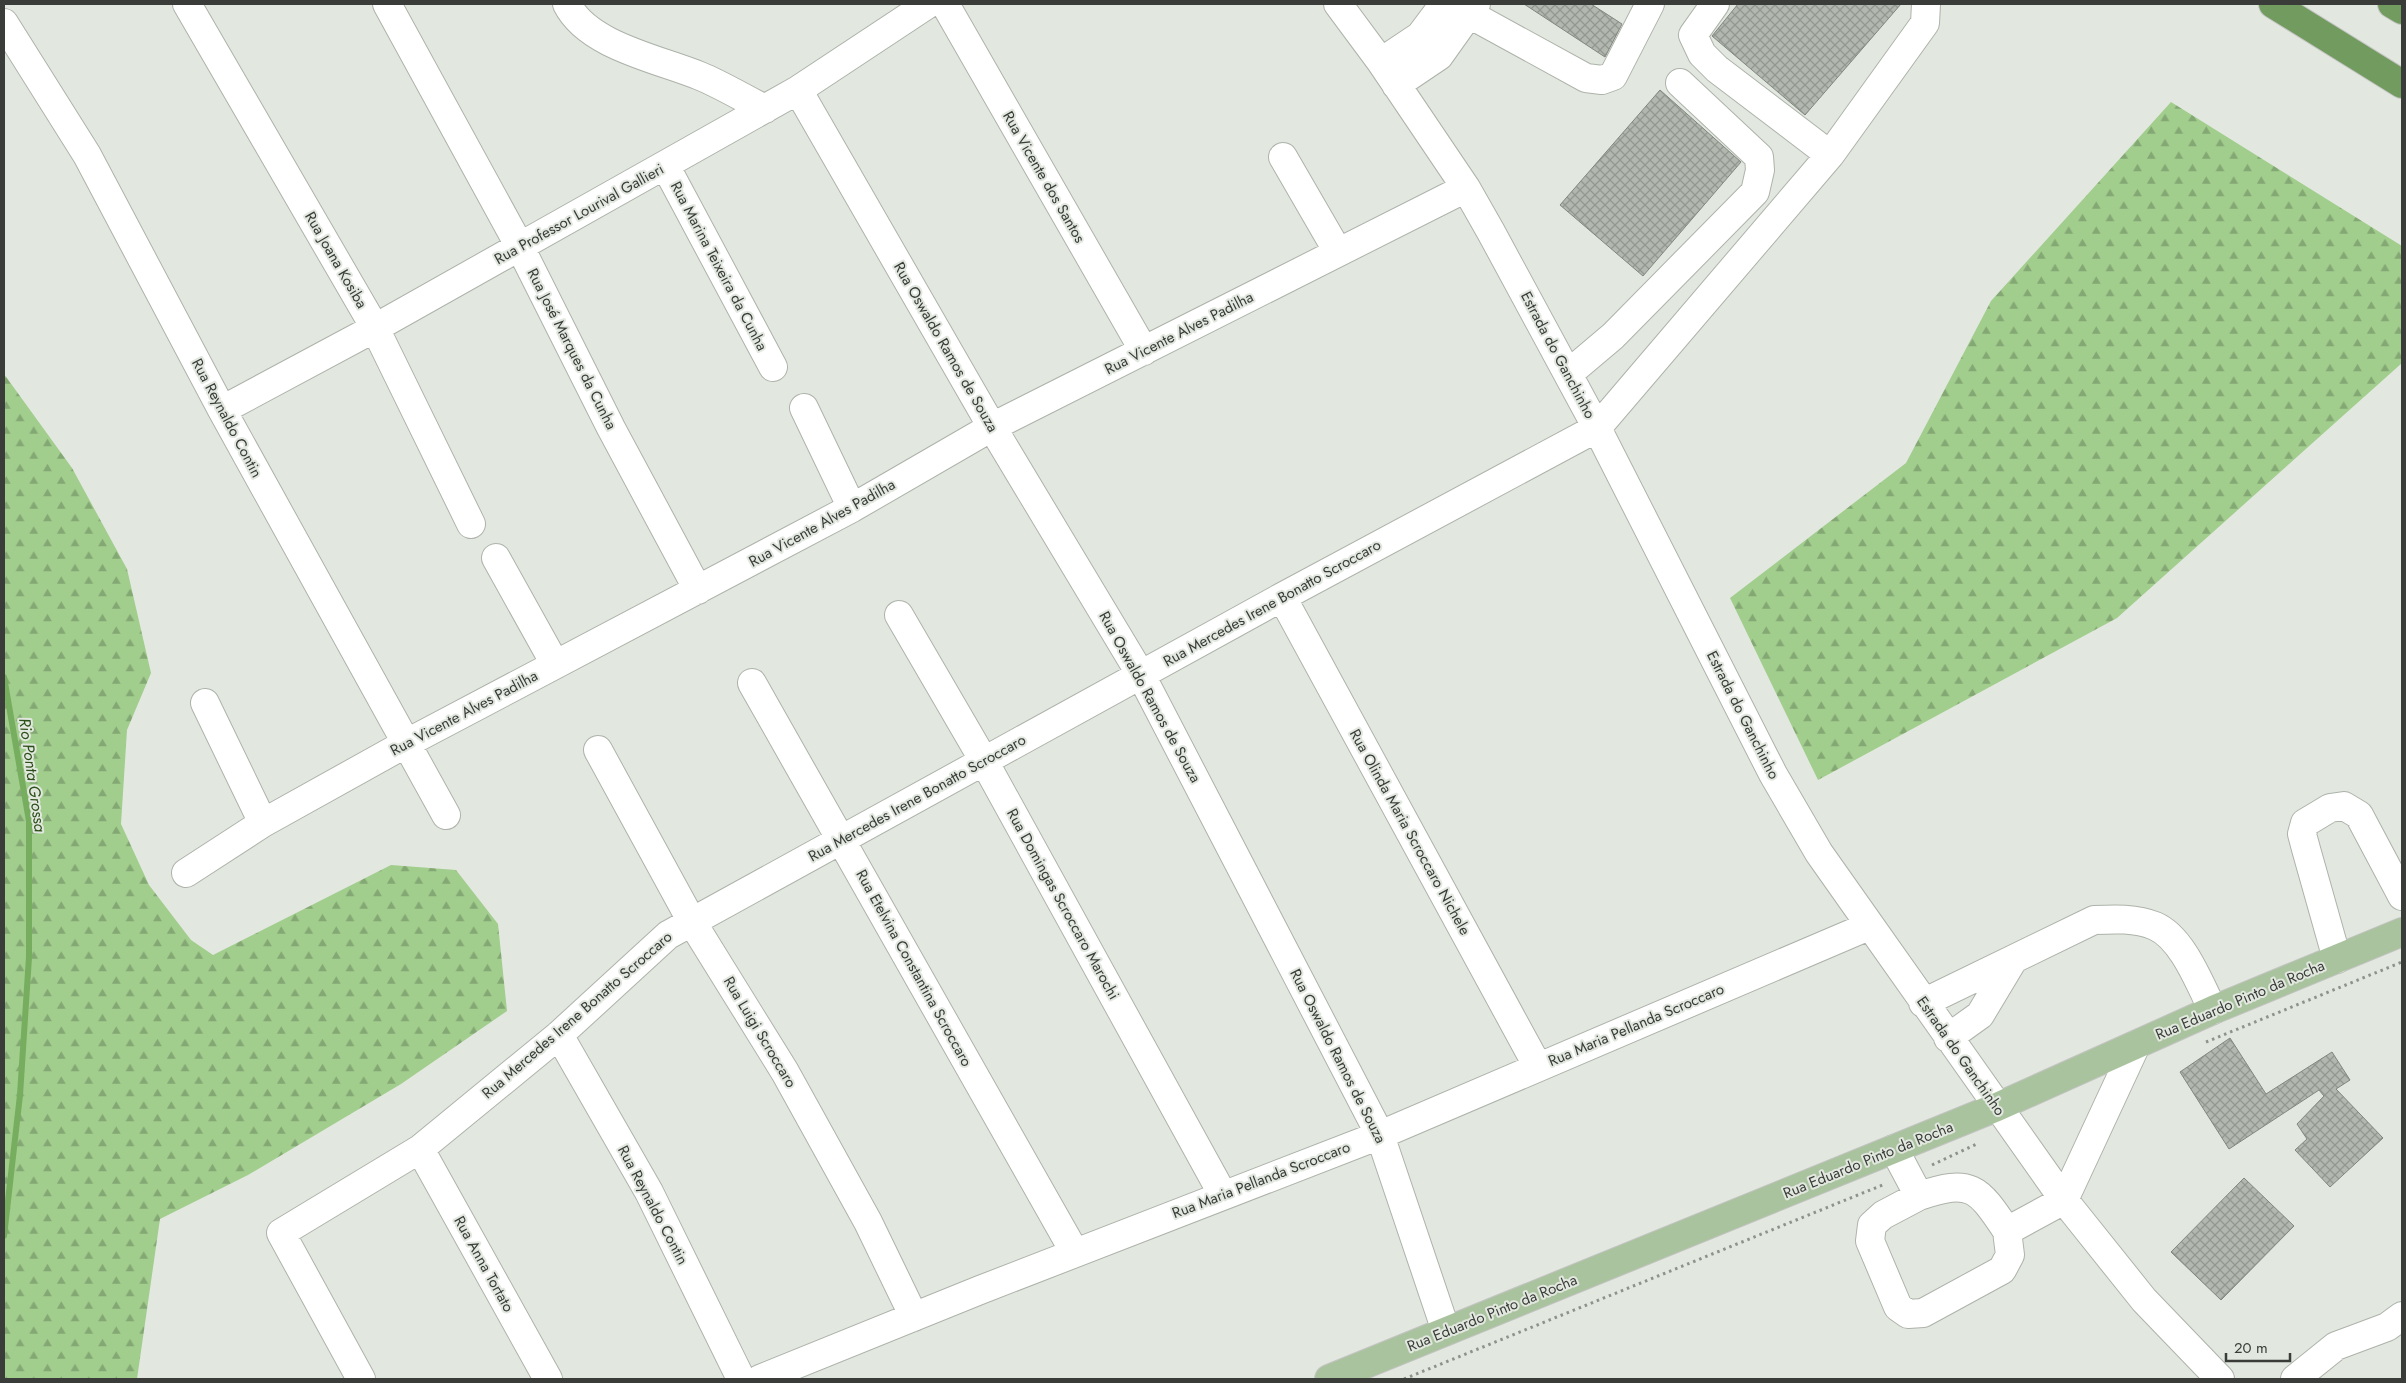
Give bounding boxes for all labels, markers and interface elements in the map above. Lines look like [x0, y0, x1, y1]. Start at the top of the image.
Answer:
street label: Rua Vicente dos Santos [997, 107, 1091, 247]
street label: Rua Professor Lourival Gallieri [490, 158, 668, 270]
street label: Rua Marina Teixeira da Cunha [665, 177, 773, 355]
street label: Rua Joana Kosiba [299, 208, 373, 312]
street label: Rua Oswaldo Ramos de Souza [888, 258, 1004, 436]
street label: Rua José Marques da Cunha [522, 265, 622, 433]
street label: Rua Vicente Alves Padilha [1101, 286, 1257, 380]
street label: Estrada do Ganchinho [1515, 287, 1601, 423]
street label: Rua Reynaldo Contin [186, 355, 268, 481]
street label: Rua Vicente Alves Padilha [745, 474, 899, 572]
street label: Rua Mercedes Irene Bonatto Scroccaro [1159, 534, 1385, 672]
street label: Rua Oswaldo Ramos de Souza [1094, 607, 1206, 787]
street label: Estrada do Ganchinho [1701, 647, 1785, 783]
street label: Rua Vicente Alves Padilha [386, 665, 542, 761]
water label: Rio Ponta Grossa [13, 717, 52, 834]
street label: Rua Olinda Maria Scroccaro Nichele [1344, 725, 1476, 939]
street label: Rua Mercedes Irene Bonatto Scroccaro [804, 729, 1030, 867]
street label: Rua Domingas Scroccaro Marochi [1001, 805, 1125, 1003]
street label: Rua Etelvina Constantina Scroccaro [850, 865, 978, 1071]
street label: Rua Mercedes Irene Bonatto Scroccaro [477, 926, 677, 1104]
street label: Rua Eduardo Pinto da Rocha [2152, 954, 2328, 1046]
street label: Rua Oswaldo Ramos de Souza [1284, 965, 1392, 1147]
street label: Rua Luigi Scroccaro [718, 972, 802, 1092]
street label: Rua Maria Pellanda Scroccaro [1545, 978, 1727, 1072]
street label: Estrada do Ganchinho [1911, 992, 2011, 1120]
street label: Rua Eduardo Pinto da Rocha [1780, 1116, 1956, 1204]
street label: Rua Maria Pellanda Scroccaro [1169, 1136, 1353, 1224]
street label: Rua Reynaldo Contin [612, 1142, 694, 1268]
street label: Rua Anna Tortato [448, 1212, 520, 1316]
street label: Rua Eduardo Pinto da Rocha [1404, 1269, 1580, 1357]
scale bar [2226, 1330, 2290, 1362]
text: 20 m [2234, 1337, 2268, 1359]

